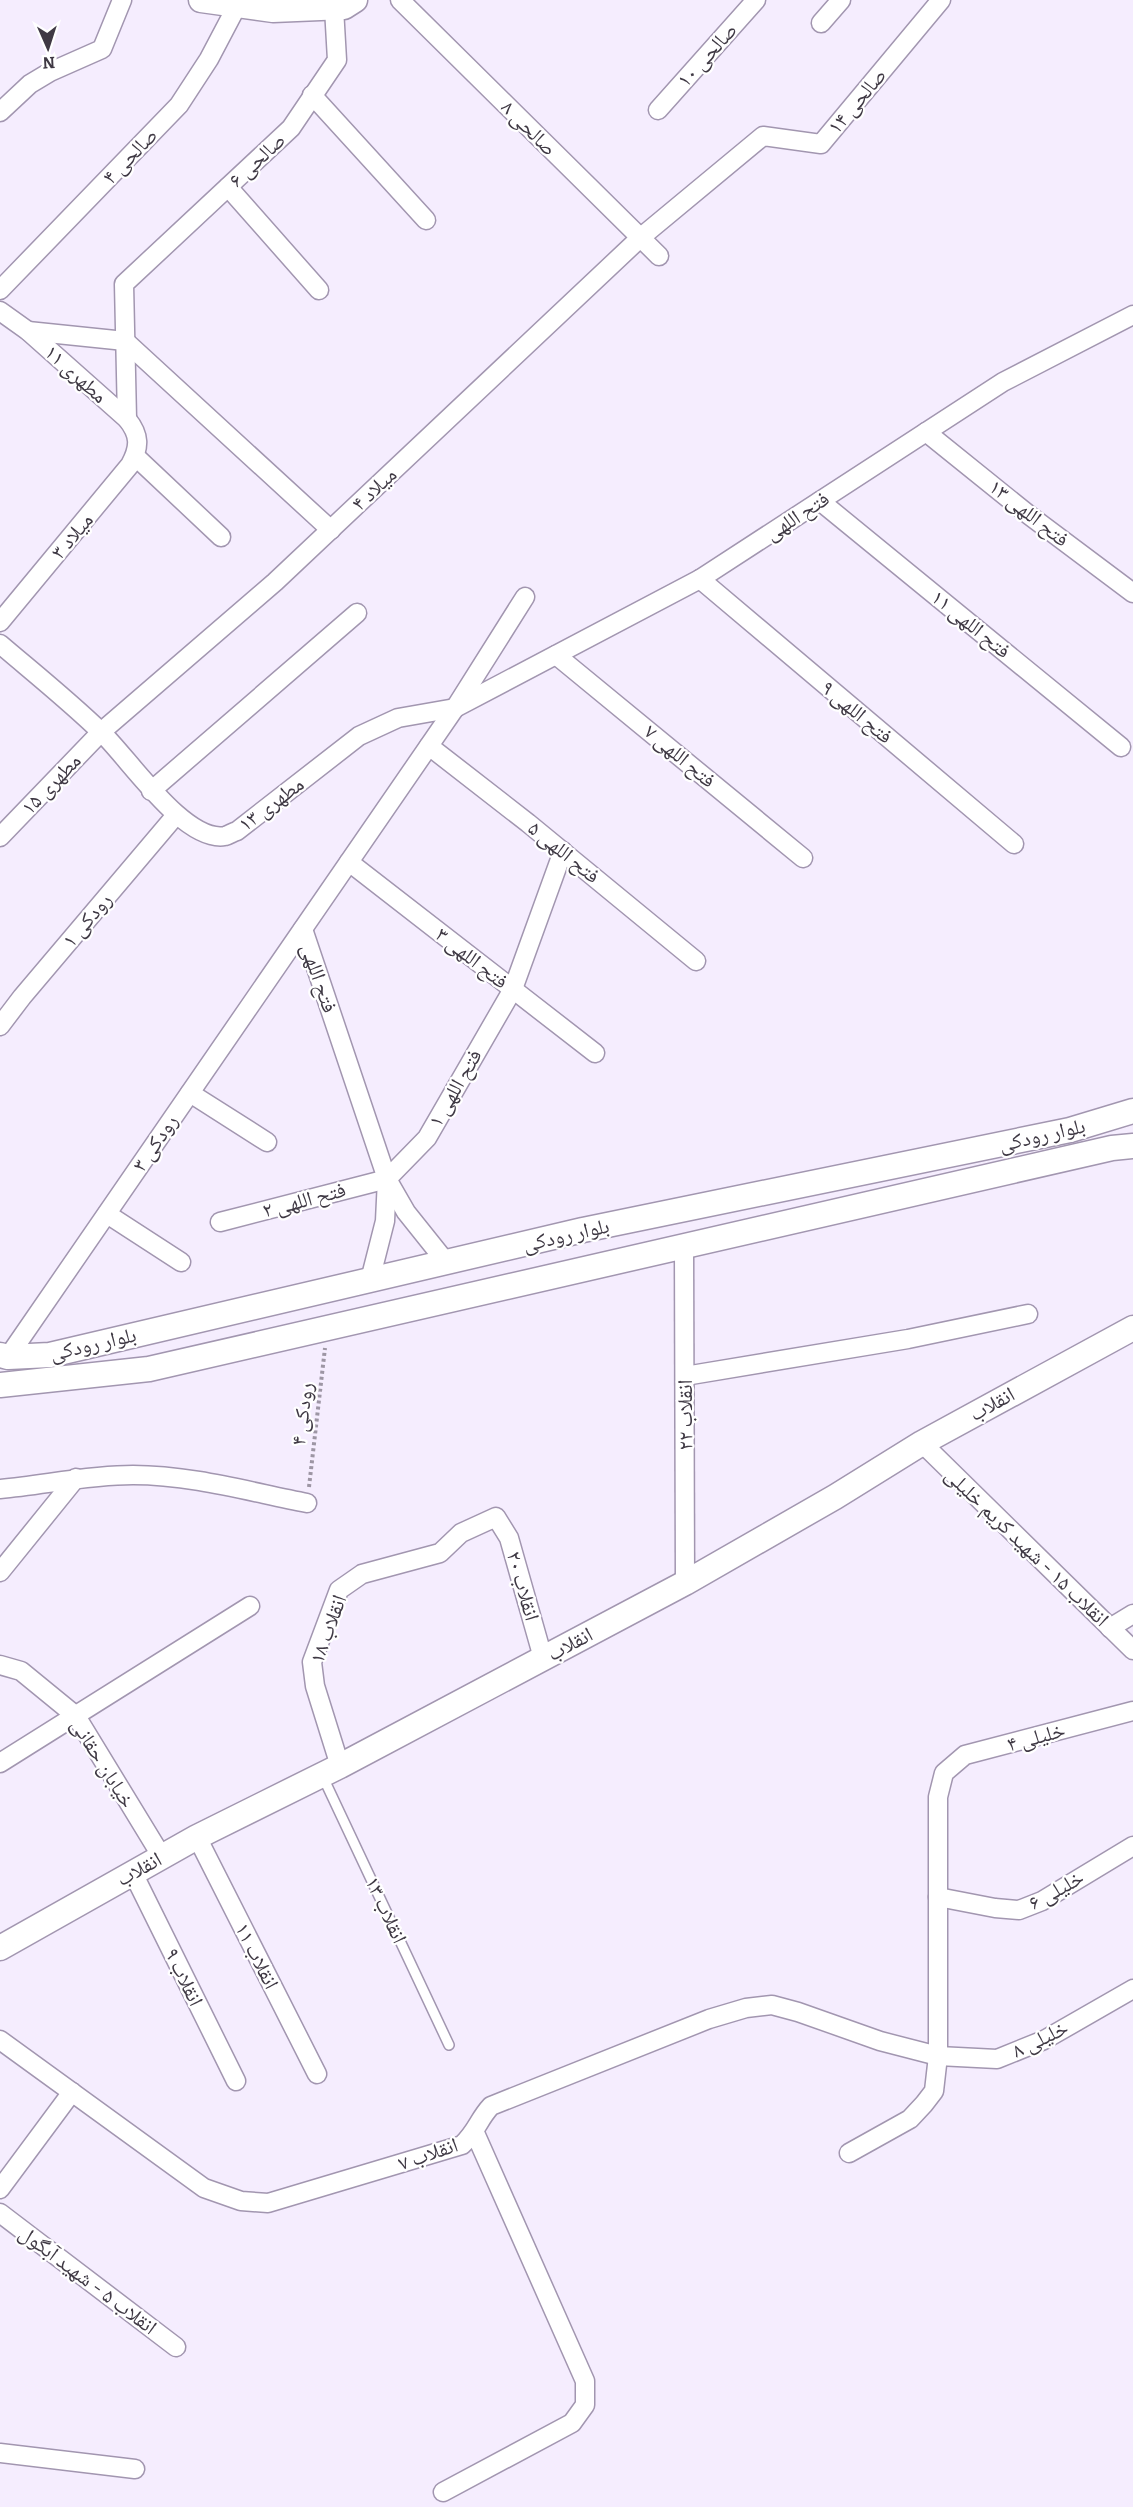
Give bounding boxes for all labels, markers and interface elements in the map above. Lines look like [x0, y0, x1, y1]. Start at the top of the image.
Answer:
street label: صالحی ۱۰ [671, 17, 743, 93]
north arrow [18, 18, 78, 78]
text: N [42, 53, 55, 72]
street label: صالحی ۱۴ [822, 63, 892, 139]
street label: صالحی ۸ [496, 95, 562, 161]
street label: صالحی ۴ [97, 122, 163, 190]
street label: صالحی ۶ [223, 127, 291, 193]
street label: مطهری ۱۱ [39, 339, 113, 409]
street label: میلاد ۴ [346, 462, 402, 516]
street label: فتح اللهی ۱۳ [984, 474, 1074, 552]
street label: فتح اللهی [760, 486, 834, 546]
street label: میلاد ۳ [45, 508, 99, 564]
street label: فتح اللهی ۱۱ [926, 584, 1016, 664]
street label: فتح اللهی ۹ [816, 675, 898, 749]
street label: فتح اللهی ۷ [639, 719, 721, 793]
street label: مطهری ۱۵ [15, 748, 87, 820]
street label: مطهری ۱۳ [233, 771, 309, 837]
street label: فتح اللهی ۵ [523, 815, 605, 889]
street label: رودکی ۱ [57, 887, 117, 953]
street label: فتح اللهی ۳ [430, 922, 514, 994]
street label: فتح اللهی [295, 940, 343, 1016]
street label: فتح اللهی ۱ [422, 1045, 488, 1131]
street label: رودکی ۳ [126, 1109, 184, 1177]
street label: بلوار رودکی [996, 1112, 1088, 1158]
street label: فتح اللهی ۲ [259, 1176, 349, 1224]
street label: بلوار رودکی [520, 1212, 612, 1258]
street label: بلوار رودکی [47, 1321, 139, 1367]
street label: انقلاب ۲۲ [672, 1380, 698, 1450]
street label: رودکی ۴ [285, 1381, 319, 1447]
street label: انقلاب [965, 1381, 1019, 1427]
street label: انقلاب ۱۵ - شهید کریم خلیلی [939, 1462, 1114, 1633]
street label: انقلاب ۲۰ [501, 1548, 545, 1624]
street label: انقلاب ۱۸ [304, 1591, 352, 1667]
street label: انقلاب [543, 1621, 597, 1667]
street label: خیابان حقانی [65, 1713, 141, 1813]
street label: خلیلی ۴ [1004, 1717, 1068, 1757]
street label: انقلاب [112, 1846, 166, 1892]
street label: خلیلی ۶ [1024, 1864, 1088, 1916]
street label: انقلاب ۱۳ [359, 1872, 413, 1948]
street label: انقلاب ۱۱ [229, 1918, 285, 1994]
street label: انقلاب ۹ [159, 1944, 209, 2010]
street label: خلیلی ۸ [1008, 2014, 1072, 2064]
street label: انقلاب ۷ [395, 2132, 461, 2176]
street label: انقلاب ۵ - شهید آبگول [14, 2220, 162, 2340]

